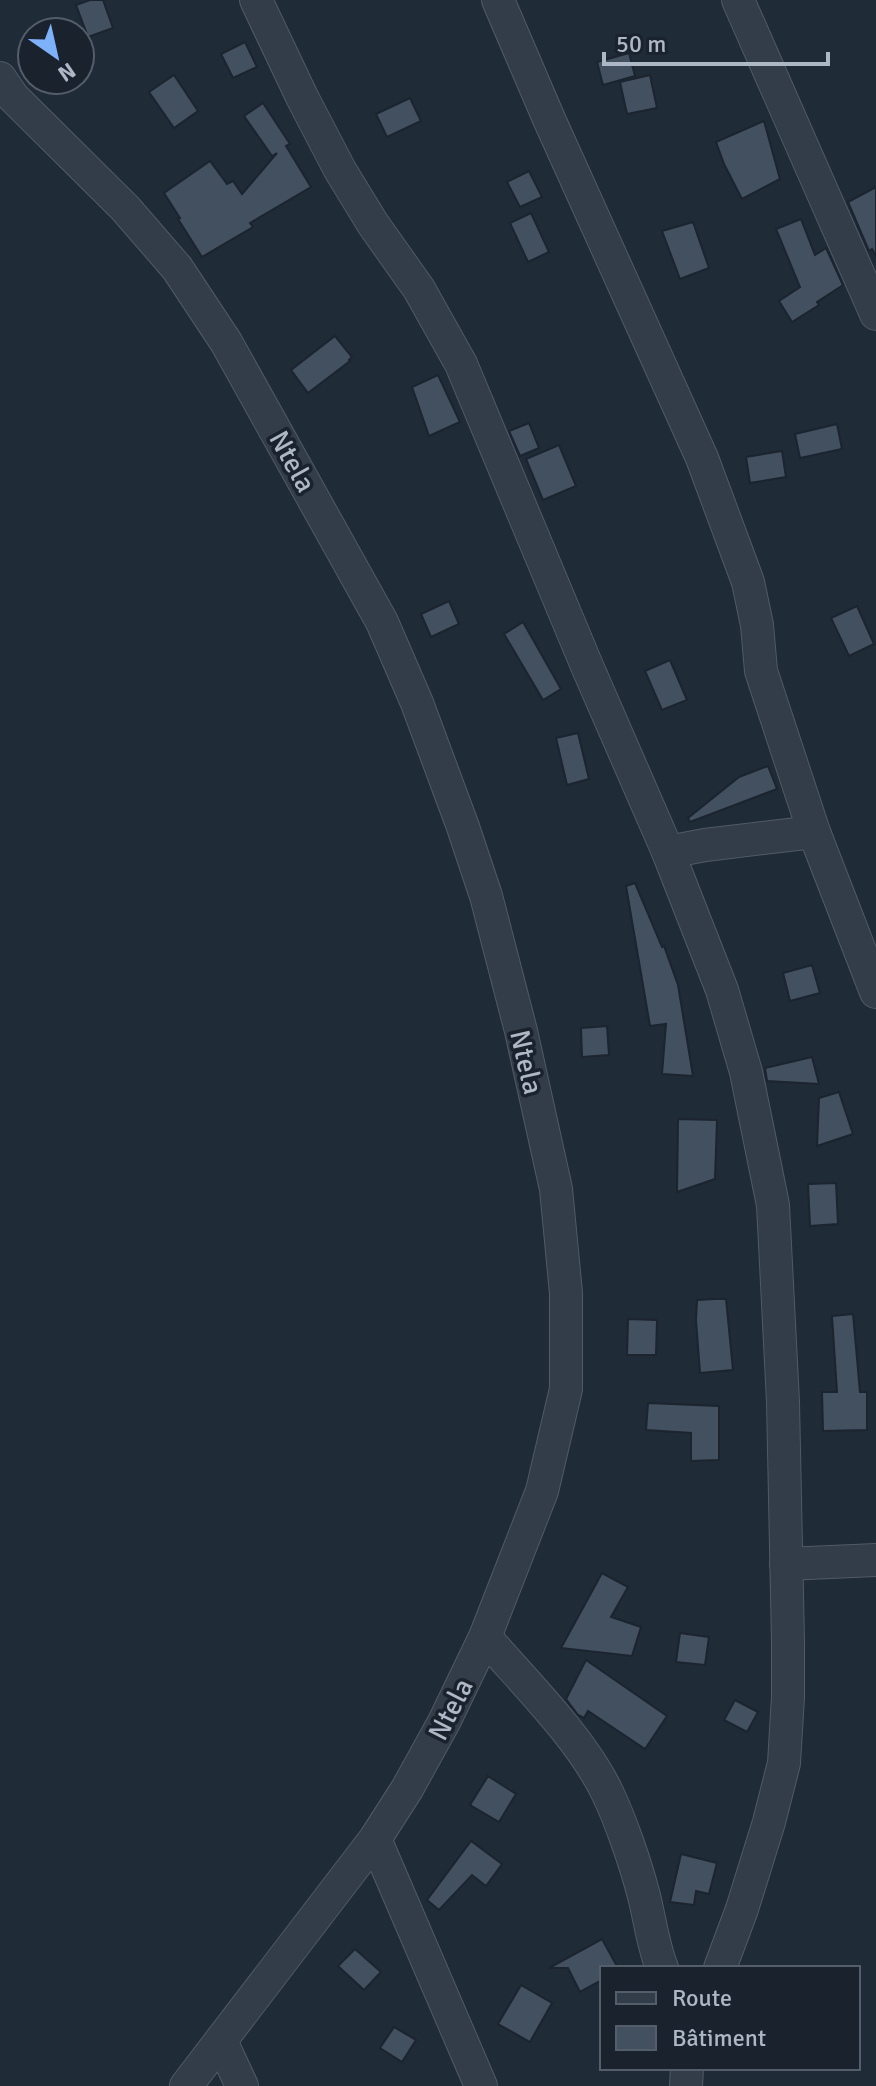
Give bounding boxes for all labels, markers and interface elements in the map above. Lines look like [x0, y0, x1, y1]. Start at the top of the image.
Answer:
north arrow [16, 16, 96, 96]
scale bar [604, 16, 828, 66]
text: 50 m [616, 29, 666, 59]
text: N [53, 57, 81, 88]
street label: Ntela [261, 425, 323, 498]
street label: Ntela [502, 1027, 550, 1098]
street label: Ntela [421, 1673, 481, 1746]
legend [600, 1966, 860, 2070]
text: Route [672, 1983, 732, 2013]
text: Bâtiment [672, 2023, 766, 2053]

